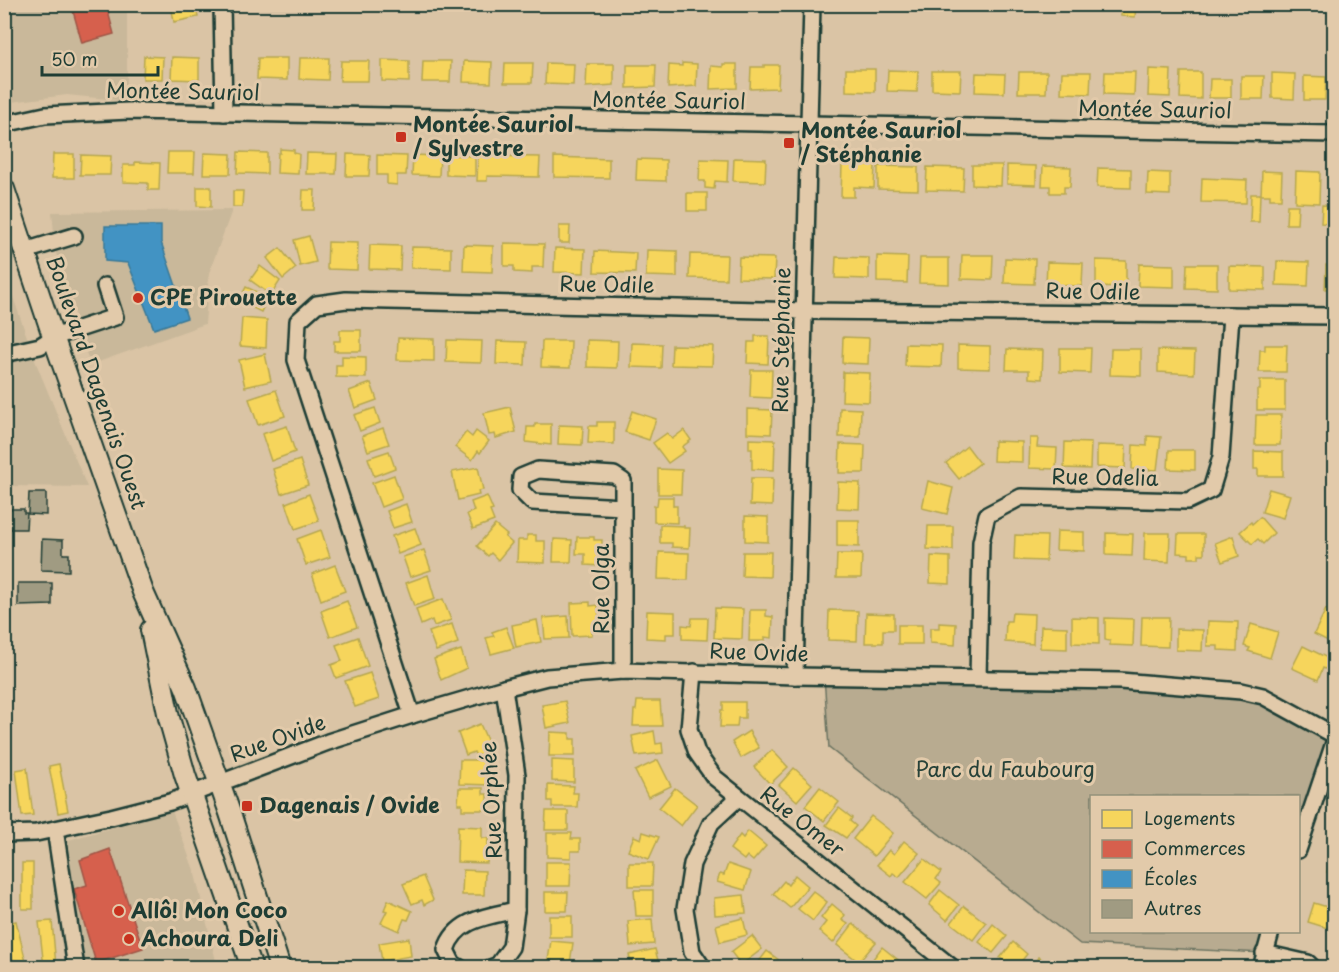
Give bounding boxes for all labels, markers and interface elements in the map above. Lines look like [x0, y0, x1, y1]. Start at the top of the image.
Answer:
scale bar [42, 39, 158, 77]
text: 50 m [51, 45, 98, 72]
street label: Montée Sauriol [106, 73, 260, 107]
street label: Montée Sauriol [592, 82, 746, 116]
street label: Montée Sauriol [1078, 91, 1232, 125]
place label: Montée Sauriol / Sylvestre [412, 107, 574, 163]
place label: Montée Sauriol / Stéphanie [800, 113, 962, 169]
marker: Montée Sauriol / Sylvestre [394, 130, 408, 144]
marker: Montée Sauriol / Stéphanie [782, 136, 796, 150]
street label: Boulevard Dagenais Ouest [39, 251, 156, 514]
street label: Rue Odile [559, 266, 655, 300]
street label: Rue Stéphanie [763, 267, 797, 413]
street label: Rue Odile [1045, 273, 1141, 307]
place label: CPE Pirouette [150, 280, 297, 312]
marker: CPE Pirouette [131, 291, 145, 305]
street label: Rue Odelia [1051, 459, 1159, 493]
street label: Rue Olga [584, 544, 616, 634]
street label: Rue Ovide [709, 633, 809, 669]
street label: Rue Ovide [225, 705, 330, 769]
street label: Rue Orphée [471, 740, 509, 860]
park label: Parc du Faubourg [915, 752, 1095, 784]
street label: Rue Omer [754, 777, 853, 864]
place label: Dagenais / Ovide [259, 788, 440, 820]
legend [1090, 795, 1300, 933]
marker: Dagenais / Ovide [240, 799, 254, 813]
text: Logements [1144, 804, 1235, 831]
text: Commerces [1144, 834, 1245, 861]
text: Écoles [1144, 864, 1197, 891]
place label: Allô! Mon Coco [130, 893, 287, 925]
text: Autres [1144, 894, 1201, 921]
marker: Allô! Mon Coco [112, 904, 126, 918]
place label: Achoura Deli [140, 921, 279, 953]
marker: Achoura Deli [122, 932, 136, 946]

